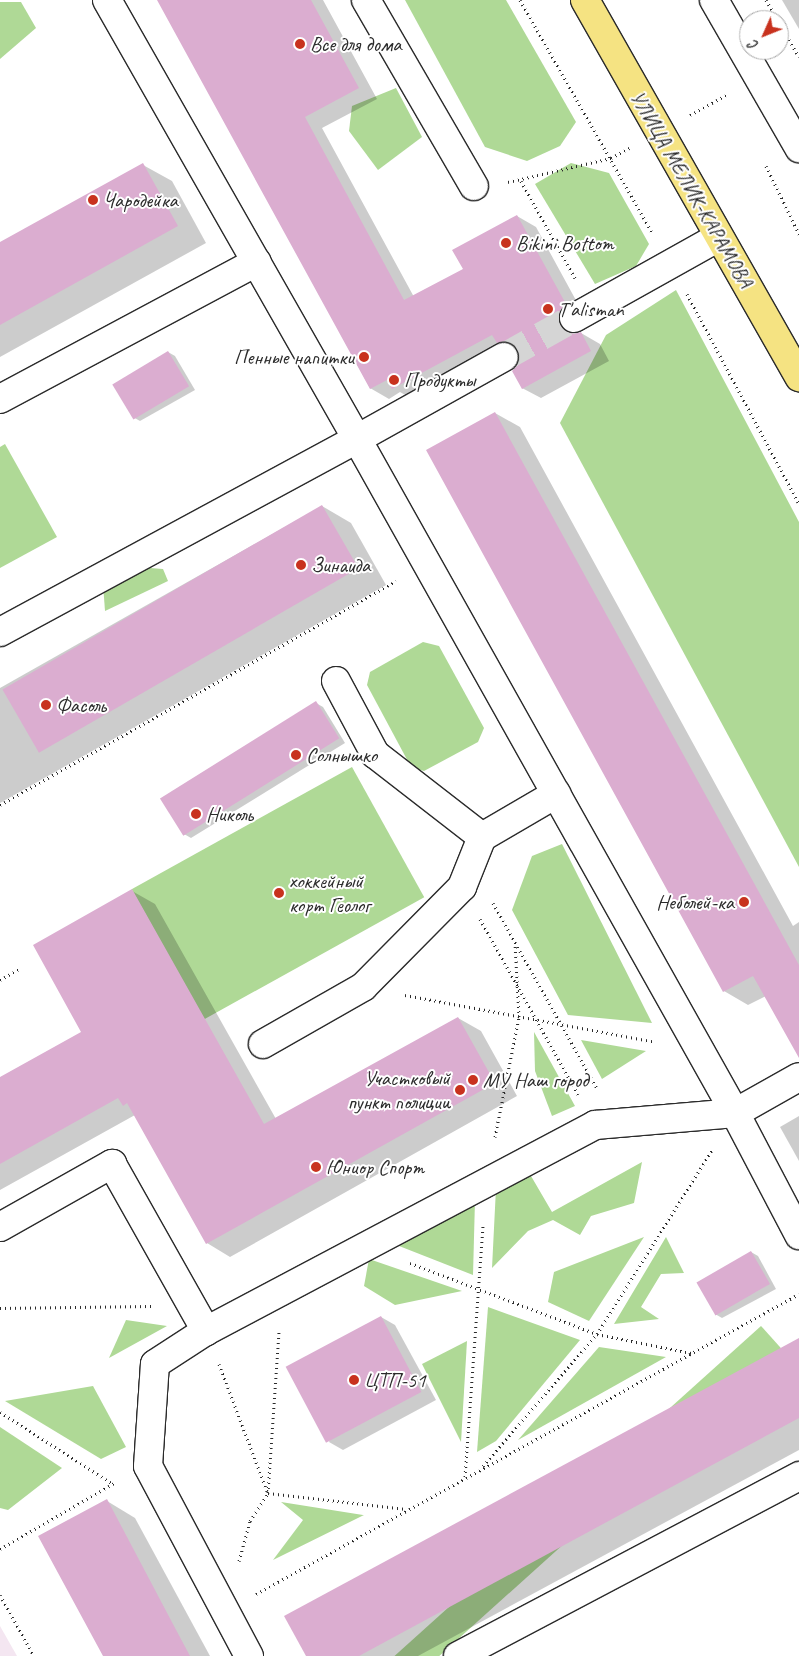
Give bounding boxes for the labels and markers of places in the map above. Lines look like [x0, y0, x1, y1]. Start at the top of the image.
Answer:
place label: Все для дома [310, 31, 402, 57]
marker: Все для дома [294, 38, 306, 50]
place label: Чародейка [103, 187, 178, 213]
marker: Чародейка [87, 194, 99, 206]
place label: Bikini Bottom [516, 230, 613, 256]
marker: Bikini Bottom [500, 237, 512, 249]
place label: T'alisman [558, 296, 624, 322]
marker: T'alisman [542, 303, 554, 315]
place label: Пенные напитки [232, 344, 354, 370]
marker: Пенные напитки [358, 351, 370, 363]
place label: Продукты [404, 367, 475, 393]
marker: Продукты [388, 374, 400, 386]
place label: Зинаида [311, 552, 370, 578]
marker: Зинаида [295, 559, 307, 571]
place label: Фасоль [56, 692, 106, 718]
marker: Фасоль [40, 699, 52, 711]
place label: Солнышко [306, 742, 377, 768]
marker: Солнышко [290, 749, 302, 761]
place label: Николь [206, 801, 253, 827]
marker: Николь [190, 808, 202, 820]
place label: хоккейный корт Геолог [289, 868, 370, 918]
marker: хоккейный корт Геолог [273, 887, 285, 899]
place label: Неболей-ка [656, 889, 734, 915]
marker: Неболей-ка [738, 896, 750, 908]
place label: Участковый пункт полиции [349, 1065, 450, 1115]
place label: МУ Наш город [483, 1067, 588, 1093]
marker: МУ Наш город [467, 1074, 479, 1086]
marker: Участковый пункт полиции [454, 1084, 466, 1096]
place label: Юниор Спорт [326, 1154, 423, 1180]
marker: Юниор Спорт [310, 1161, 322, 1173]
place label: ЦТП-51 [364, 1367, 426, 1393]
marker: ЦТП-51 [348, 1374, 360, 1386]

